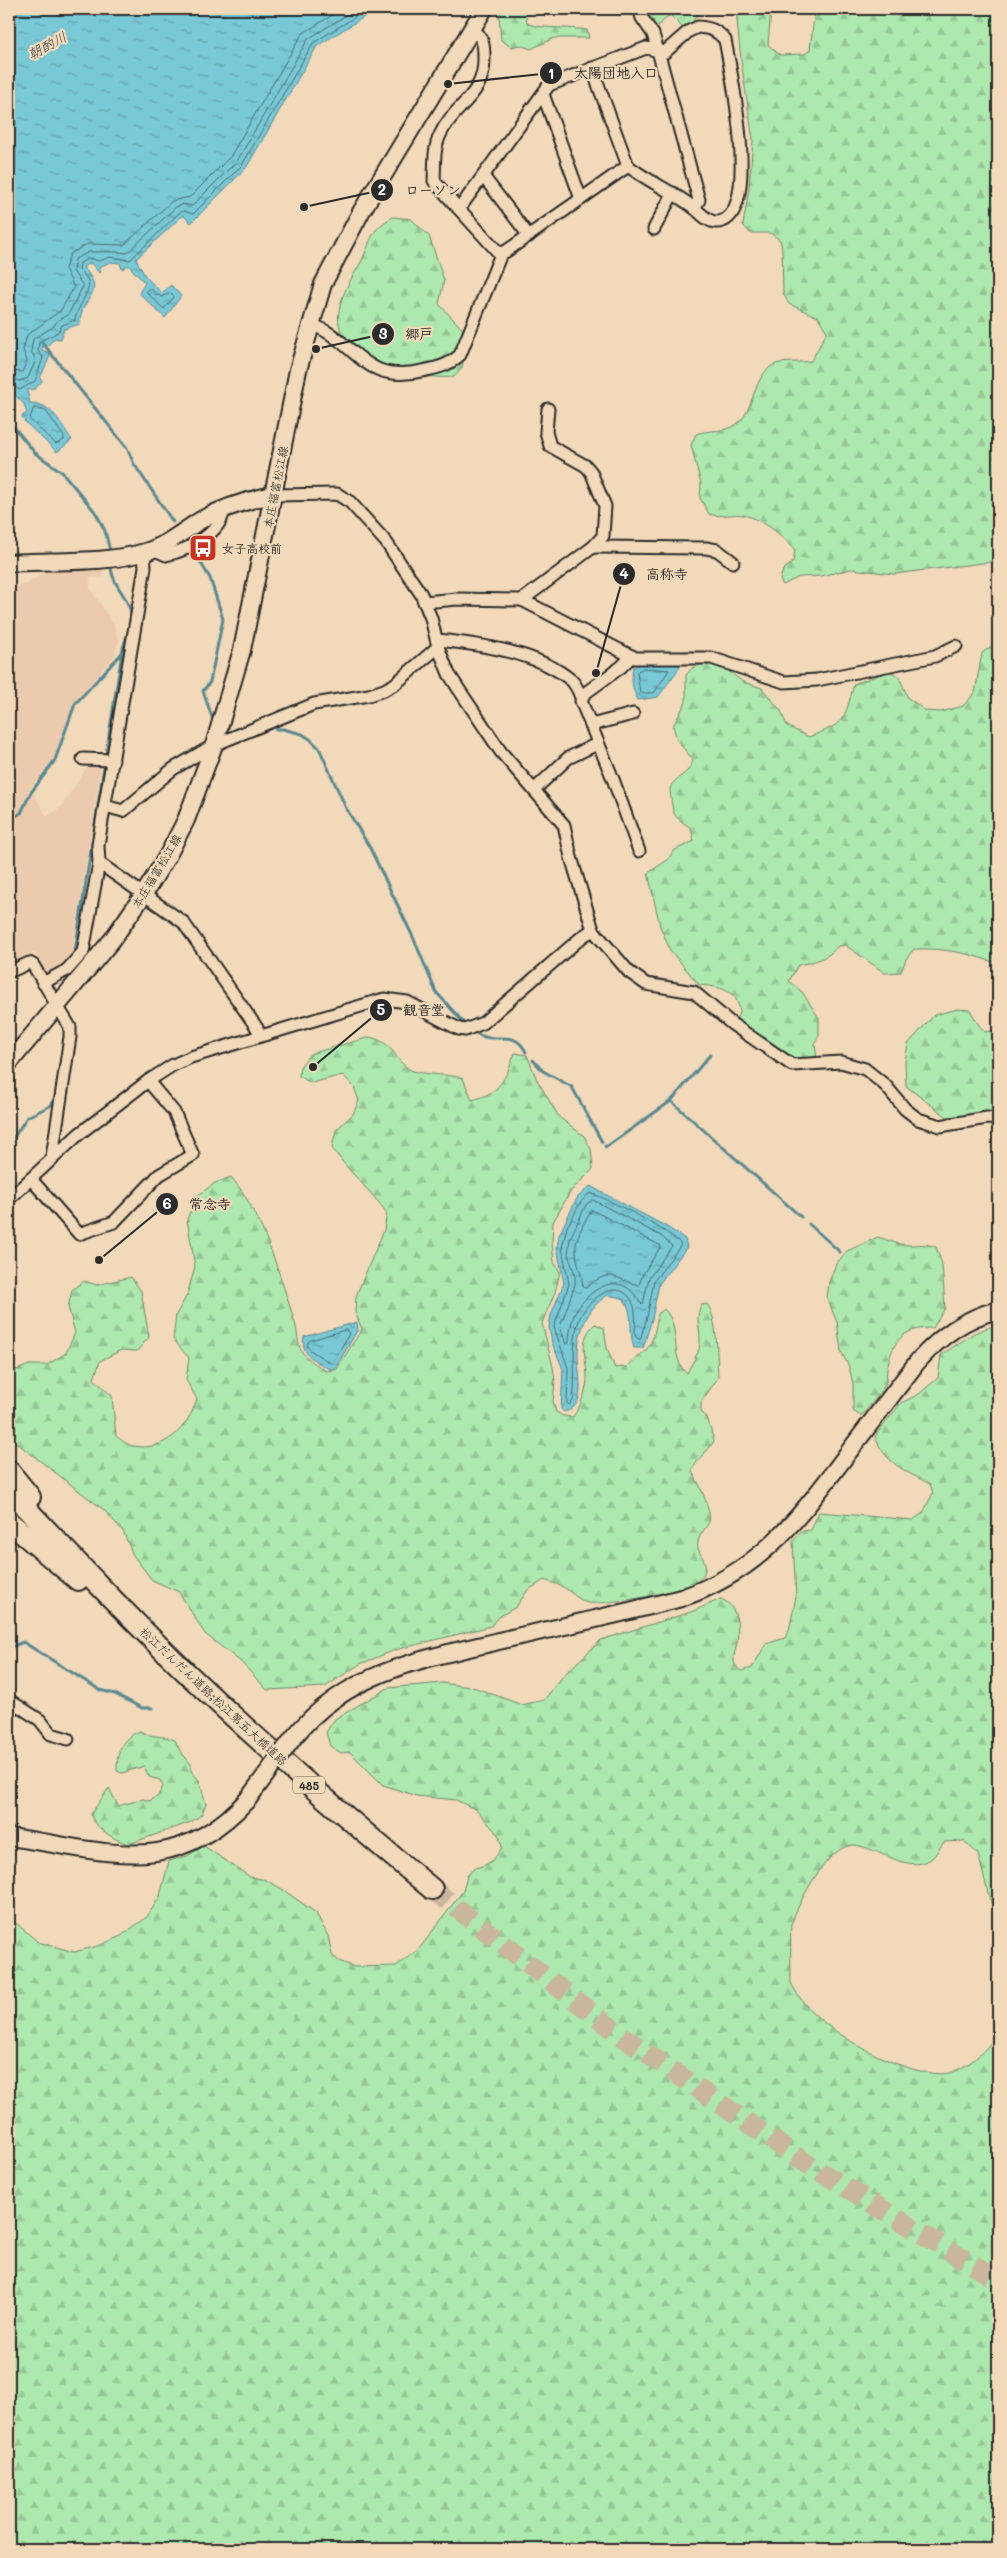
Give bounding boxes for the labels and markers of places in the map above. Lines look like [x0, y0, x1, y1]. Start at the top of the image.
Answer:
callout: 太陽団地入口 [539, 59, 668, 88]
callout: ローソン [370, 175, 471, 204]
callout: 郷戸 [370, 319, 443, 348]
bus stop icon: 女子高校前 [188, 533, 218, 563]
place label: 女子高校前 [222, 540, 282, 556]
callout: 高称寺 [611, 560, 698, 589]
callout: 観音堂 [368, 995, 455, 1024]
callout: 常念寺 [154, 1189, 241, 1218]

